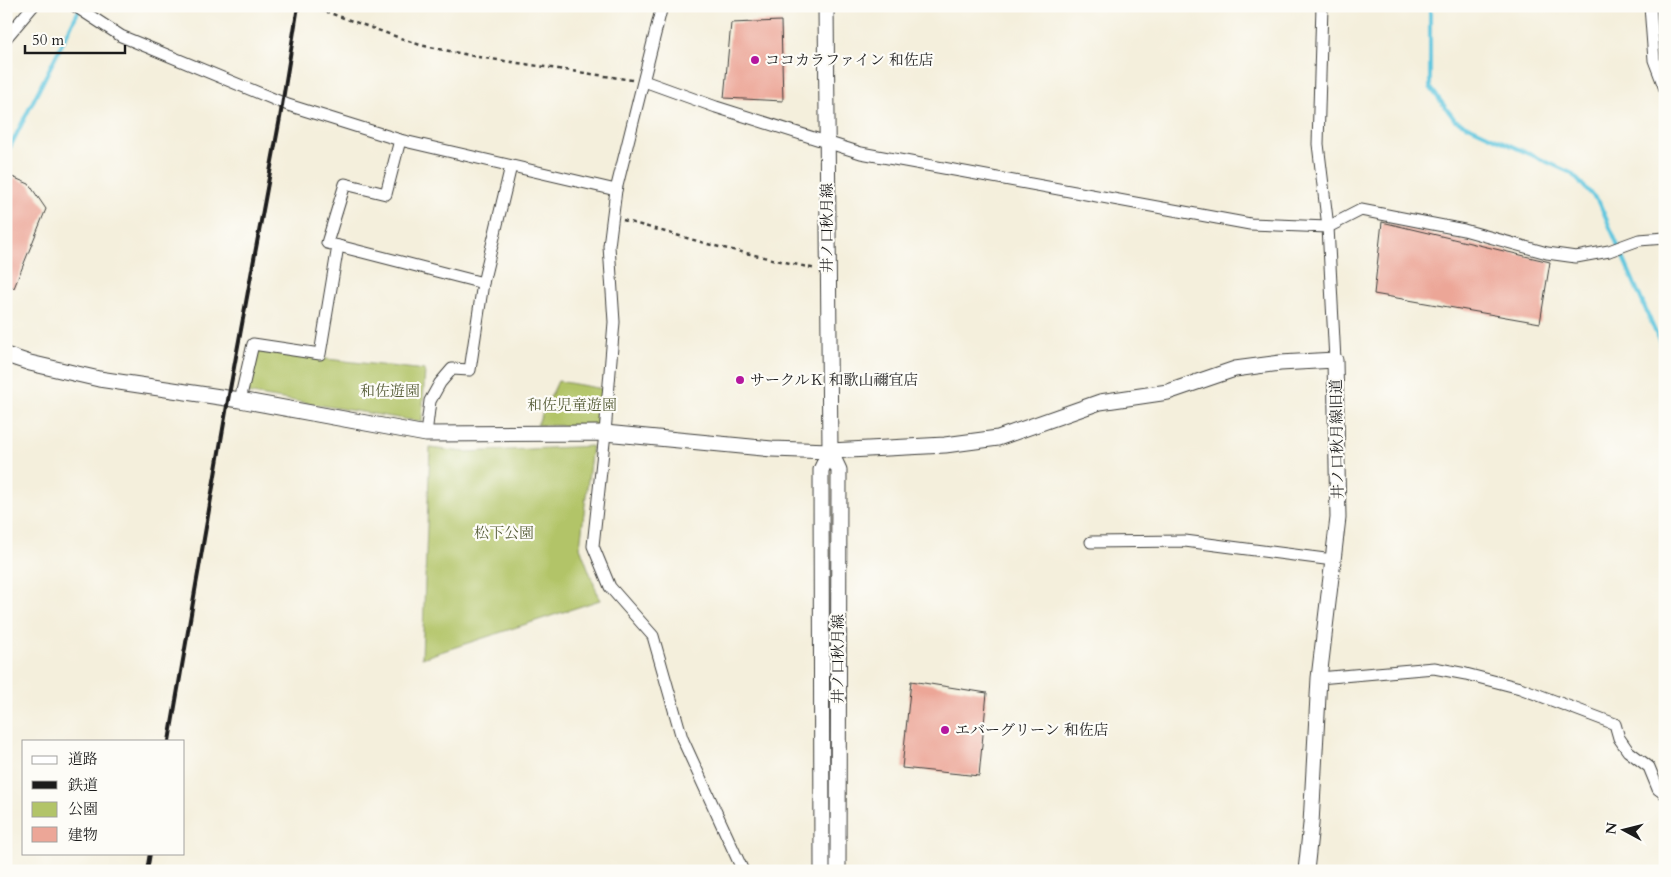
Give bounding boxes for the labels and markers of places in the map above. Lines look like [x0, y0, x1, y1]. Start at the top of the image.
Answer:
place label: ココカラファイン 和佐店 [765, 50, 934, 70]
marker: ココカラファイン 和佐店 [749, 54, 761, 66]
place label: サークルＫ 和歌山禰宜店 [750, 370, 919, 390]
marker: サークルＫ 和歌山禰宜店 [734, 374, 746, 386]
place label: エバーグリーン 和佐店 [955, 720, 1109, 740]
marker: エバーグリーン 和佐店 [939, 724, 951, 736]

